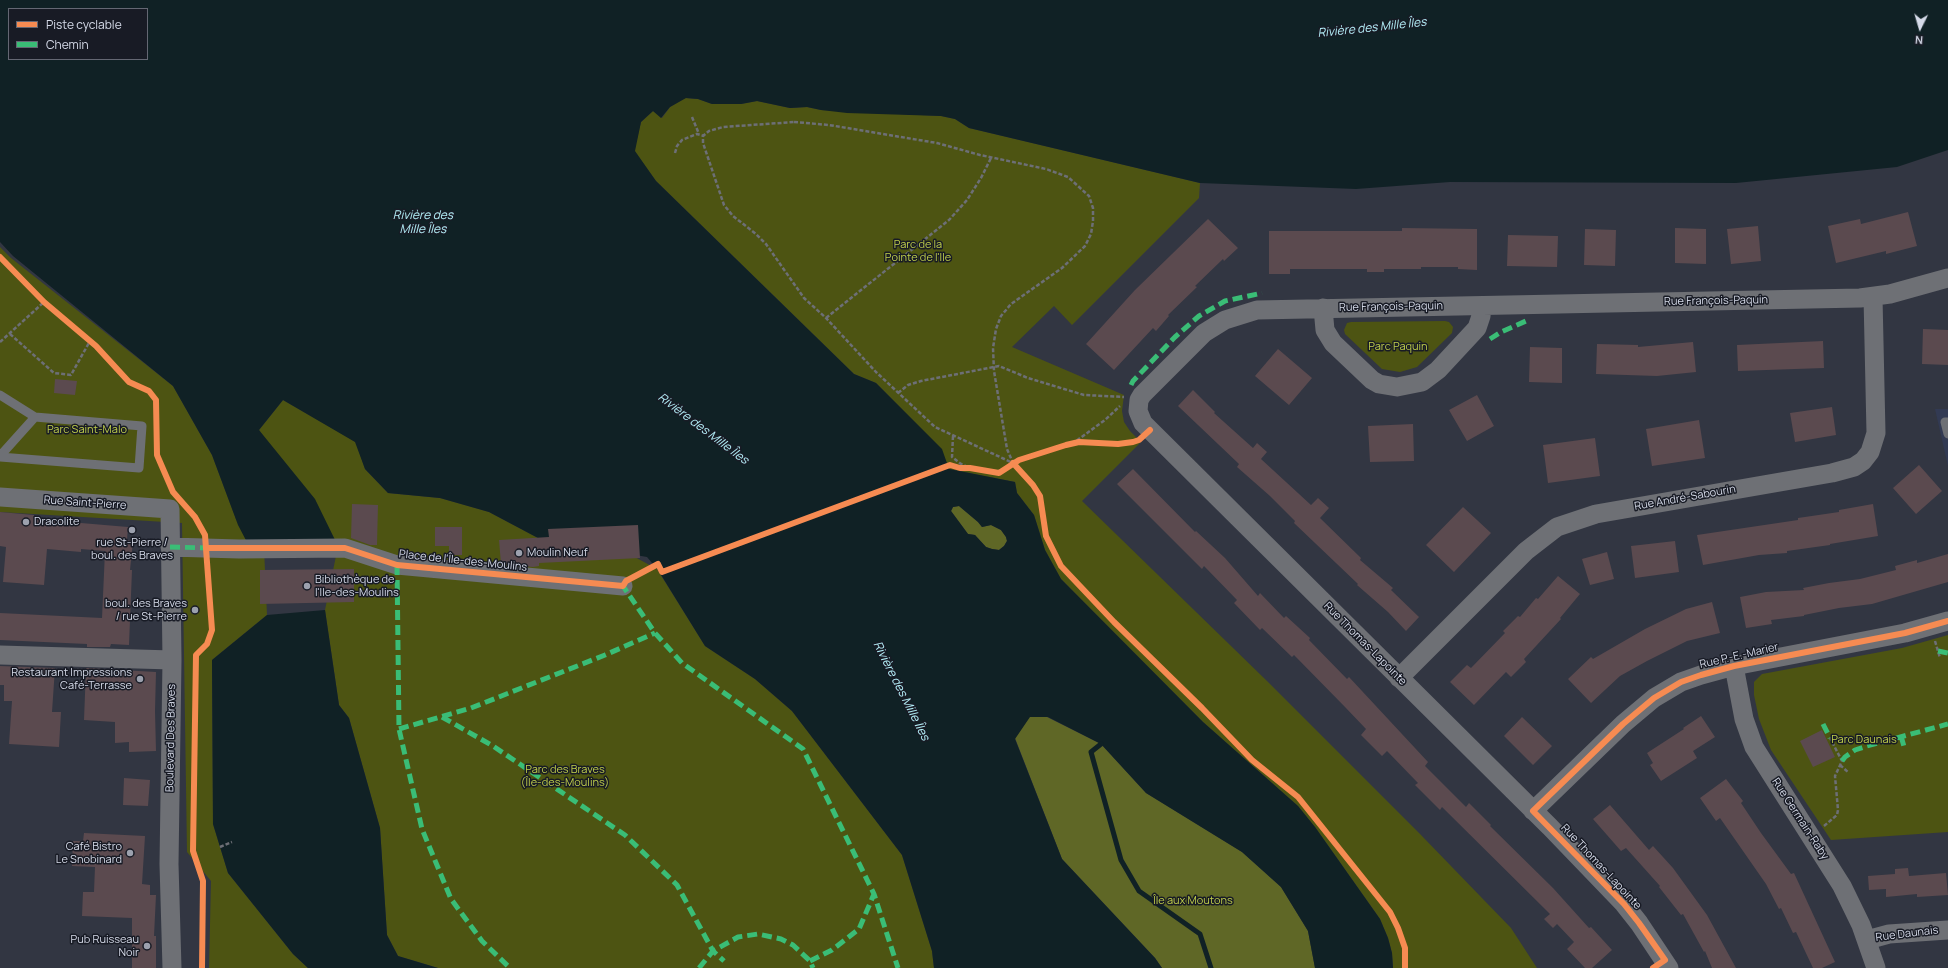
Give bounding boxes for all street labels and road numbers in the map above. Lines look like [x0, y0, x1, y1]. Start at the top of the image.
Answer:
street label: Rue François-Paquin [1664, 293, 1768, 309]
street label: Rue François-Paquin [1339, 299, 1443, 315]
street label: Rue André-Sabourin [1633, 483, 1737, 513]
street label: Rue Saint-Pierre [43, 494, 127, 512]
street label: Place de l'Île-des-Moulins [398, 548, 528, 574]
street label: Rue Thomas-Lapointe [1321, 600, 1409, 688]
street label: Rue P.-E.-Marier [1698, 641, 1780, 671]
street label: Boulevard Des Braves [163, 684, 179, 792]
street label: Rue Germain-Raby [1769, 776, 1831, 862]
street label: Rue Thomas-Lapointe [1558, 822, 1644, 912]
street label: Rue Daunais [1875, 924, 1939, 944]

